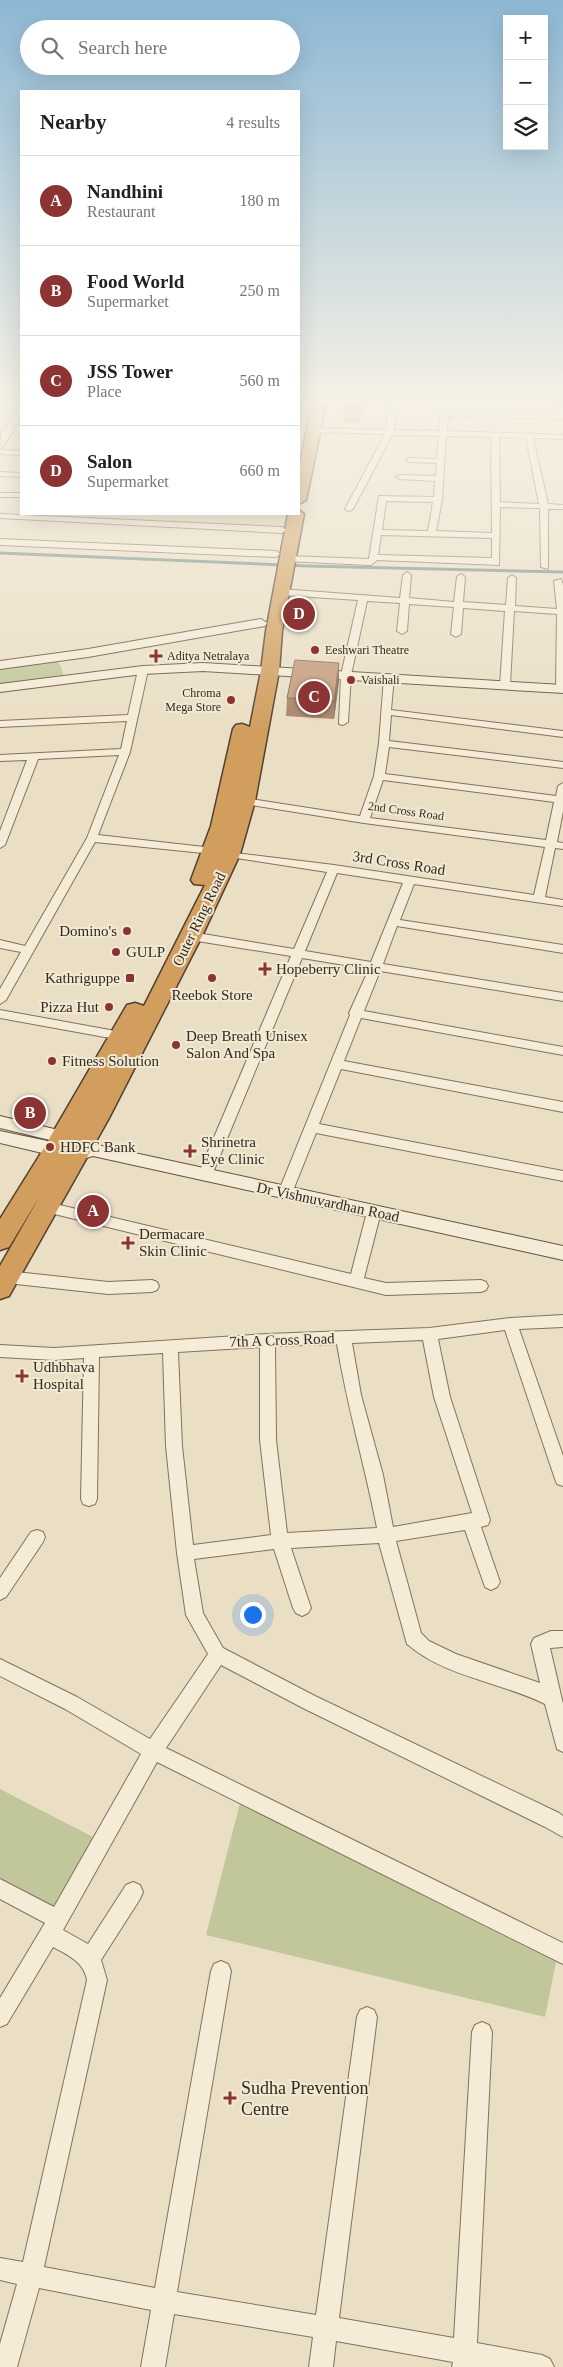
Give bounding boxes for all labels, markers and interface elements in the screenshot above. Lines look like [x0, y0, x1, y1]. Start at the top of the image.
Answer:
map controls [503, 15, 548, 150]
button: + [503, 15, 548, 60]
search box [20, 20, 300, 75]
icon: search [38, 34, 66, 62]
text: Search here [78, 37, 167, 58]
button: − [503, 60, 548, 105]
button: layers [503, 105, 548, 150]
text: Nearby [40, 110, 107, 134]
text: 4 results [226, 114, 280, 131]
text: Nandhini [87, 181, 163, 202]
text: A [50, 192, 62, 209]
text: 180 m [240, 192, 280, 209]
text: Restaurant [87, 203, 155, 220]
text: Food World [87, 271, 184, 292]
text: B [51, 282, 61, 299]
text: 250 m [240, 282, 280, 299]
text: Supermarket [87, 293, 169, 310]
text: JSS Tower [87, 361, 173, 382]
text: C [50, 372, 62, 389]
text: 560 m [240, 372, 280, 389]
text: Place [87, 383, 122, 400]
text: Salon [87, 451, 132, 472]
text: D [50, 462, 62, 479]
text: 660 m [240, 462, 280, 479]
text: Supermarket [87, 473, 169, 490]
pin: D [283, 595, 315, 633]
place label: Eeshwari Theatre [325, 643, 409, 657]
marker: Eeshwari Theatre [309, 644, 321, 656]
marker: Aditya Netralaya [149, 649, 163, 663]
place label: Aditya Netralaya [167, 649, 250, 663]
place label: Vaishali [361, 673, 400, 687]
marker: Vaishali [345, 674, 357, 686]
pin: C [298, 678, 330, 716]
place label: Chroma Mega Store [165, 686, 222, 714]
marker: Chroma Mega Store [225, 694, 237, 706]
street label: 2nd Cross Road [367, 799, 445, 823]
street label: 3rd Cross Road [352, 848, 447, 878]
street label: Outer Ring Road [169, 869, 229, 969]
place label: Domino's [59, 923, 117, 939]
marker: Domino's [121, 925, 133, 937]
place label: GULP [126, 944, 165, 960]
marker: GULP [110, 946, 122, 958]
place label: Hopeberry Clinic [276, 961, 381, 977]
marker: Hopeberry Clinic [258, 962, 272, 976]
place label: Kathriguppe [45, 970, 120, 986]
marker: Kathriguppe [124, 972, 136, 984]
marker: Reebok Store [206, 972, 218, 984]
place label: Reebok Store [171, 987, 253, 1003]
place label: Pizza Hut [40, 999, 100, 1015]
marker: Pizza Hut [103, 1001, 115, 1013]
place label: Deep Breath Unisex Salon And Spa [186, 1028, 308, 1061]
marker: Deep Breath Unisex Salon And Spa [170, 1039, 182, 1051]
place label: Fitness Solution [62, 1053, 160, 1069]
marker: Fitness Solution [46, 1055, 58, 1067]
pin: B [14, 1094, 46, 1132]
place label: Shrinetra Eye Clinic [201, 1134, 265, 1167]
place label: HDFC Bank [60, 1139, 136, 1155]
marker: HDFC Bank [44, 1141, 56, 1153]
marker: Shrinetra Eye Clinic [183, 1144, 197, 1158]
street label: Dr Vishnuvardhan Road [255, 1179, 401, 1225]
pin: A [77, 1192, 109, 1230]
place label: Dermacare Skin Clinic [139, 1226, 207, 1259]
marker: Dermacare Skin Clinic [121, 1236, 135, 1250]
street label: 7th A Cross Road [229, 1330, 335, 1350]
place label: Udhbhava Hospital [33, 1359, 95, 1392]
marker: Udhbhava Hospital [15, 1369, 29, 1383]
your location [240, 1602, 266, 1628]
place label: Sudha Prevention Centre [241, 2078, 369, 2119]
marker: Sudha Prevention Centre [223, 2091, 237, 2105]

